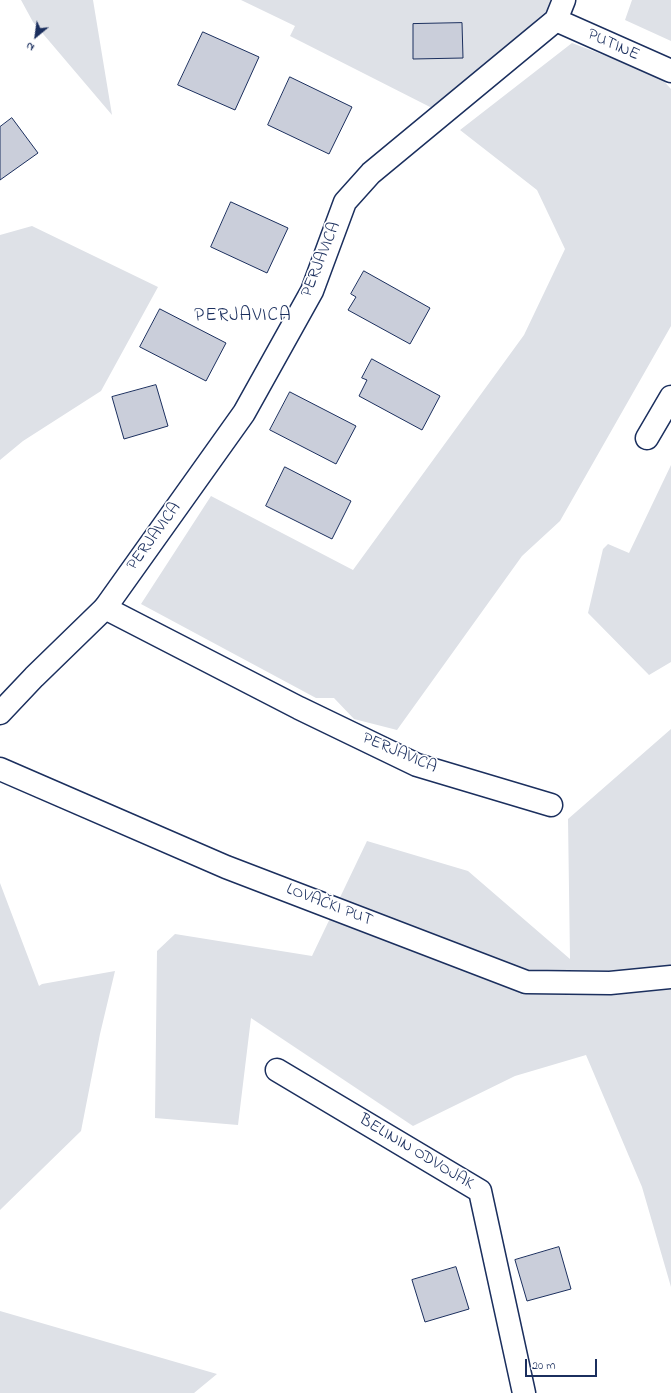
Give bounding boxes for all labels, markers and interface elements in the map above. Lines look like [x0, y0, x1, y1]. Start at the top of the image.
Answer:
north arrow [16, 16, 56, 56]
street label: PUTINE [584, 25, 642, 67]
text: N [23, 38, 37, 55]
street label: PERJAVICA [298, 220, 346, 300]
district label: PERJAVICA [194, 306, 292, 328]
street label: PERJAVICA [124, 499, 186, 575]
street label: PERJAVICA [359, 729, 439, 779]
street label: LOVAČKI PUT [283, 880, 375, 932]
street label: BELININ ODVOJAK [355, 1111, 477, 1195]
scale bar [527, 1351, 599, 1377]
text: 20 m [532, 1357, 555, 1375]

